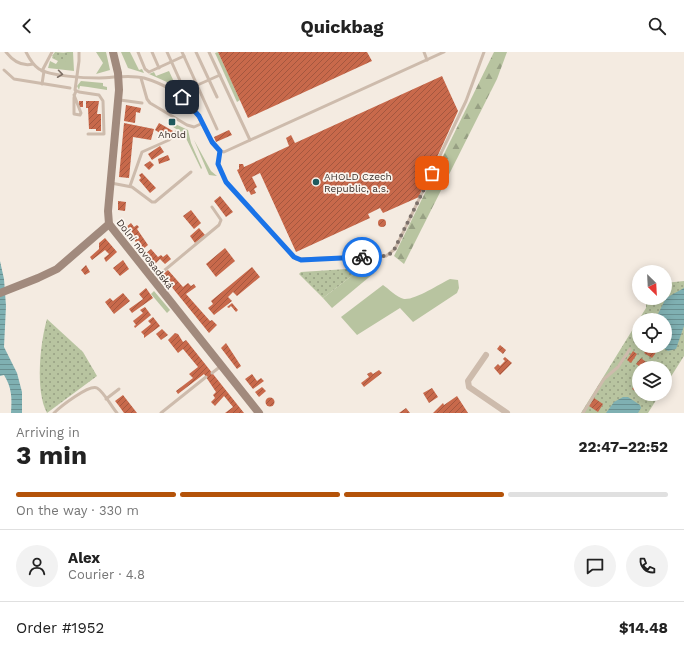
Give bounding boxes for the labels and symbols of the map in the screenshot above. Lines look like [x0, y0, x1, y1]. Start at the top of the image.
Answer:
one-way arrow [57, 69, 63, 78]
pin [165, 80, 199, 114]
marker: Ahold [167, 117, 177, 127]
place label: Ahold [158, 129, 186, 140]
pin [415, 156, 449, 190]
place label: AHOLD Czech Republic, a.s. [324, 171, 392, 194]
marker: AHOLD Czech Republic, a.s. [311, 177, 321, 187]
street label: Dolní novosadská [114, 217, 176, 291]
courier [342, 237, 382, 277]
north arrow [632, 265, 672, 305]

